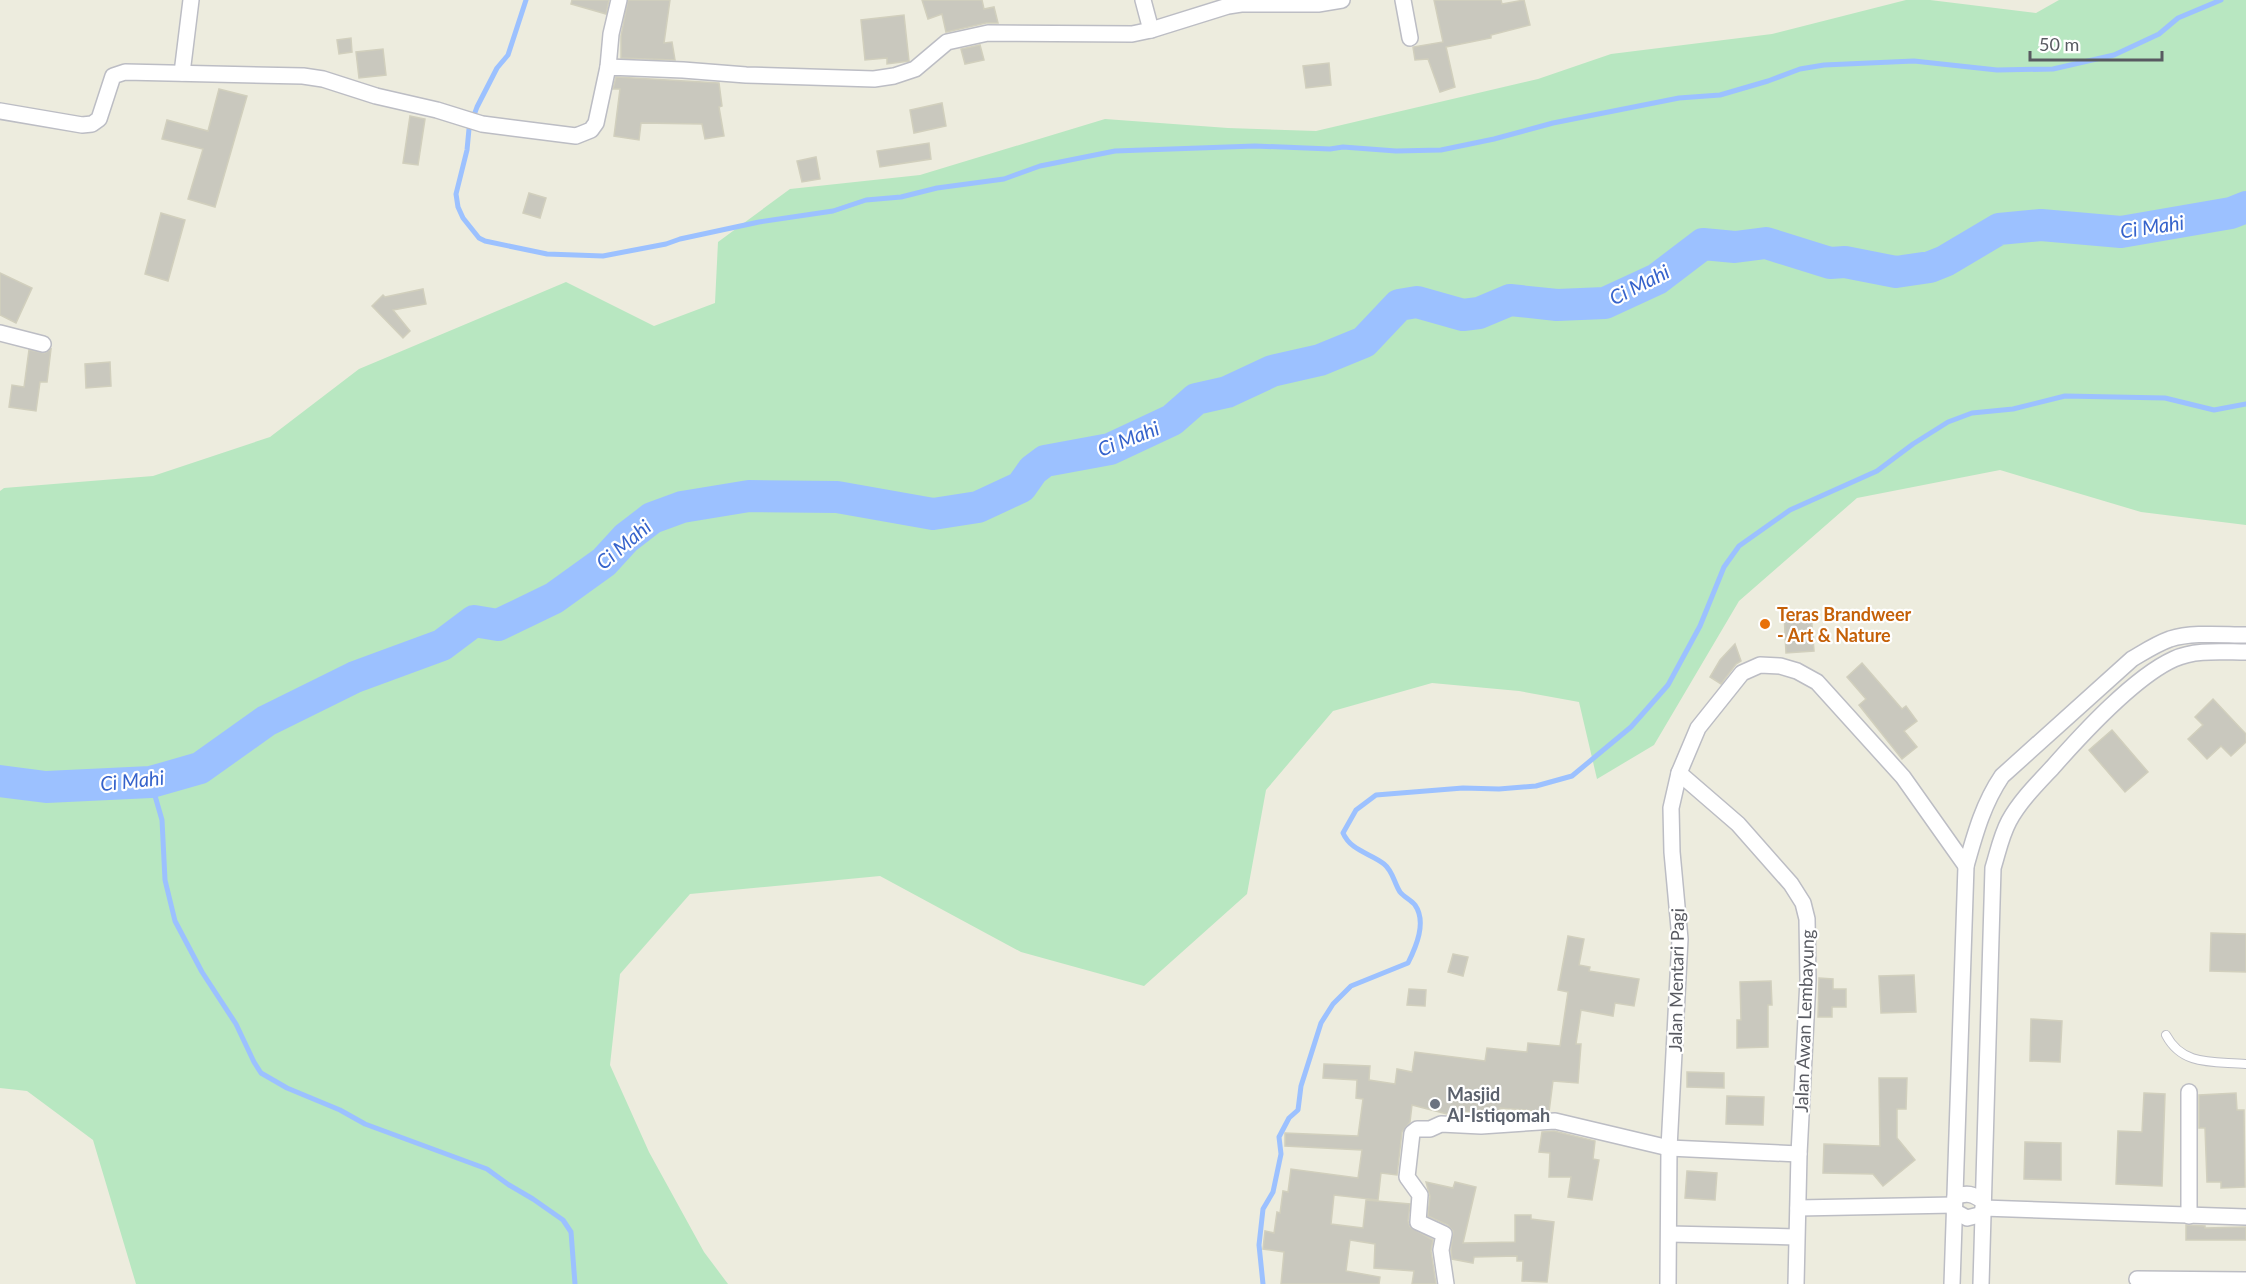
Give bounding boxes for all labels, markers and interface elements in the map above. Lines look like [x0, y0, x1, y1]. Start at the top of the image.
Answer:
scale bar [2030, 24, 2162, 62]
text: 50 m [2039, 33, 2079, 55]
water label: Ci Mahi [2119, 210, 2186, 242]
water label: Ci Mahi [1605, 259, 1673, 309]
water label: Ci Mahi [1094, 415, 1163, 461]
water label: Ci Mahi [591, 514, 656, 574]
place label: Teras Brandweer - Art & Nature [1777, 603, 1912, 646]
marker: Teras Brandweer - Art & Nature [1758, 617, 1772, 631]
water label: Ci Mahi [99, 765, 166, 795]
street label: Jalan Mentari Pagi [1664, 908, 1688, 1052]
street label: Jalan Awan Lembayung [1790, 929, 1818, 1113]
place label: Masjid Al-Istiqomah [1446, 1083, 1550, 1126]
marker: Masjid Al-Istiqomah [1428, 1097, 1442, 1111]

